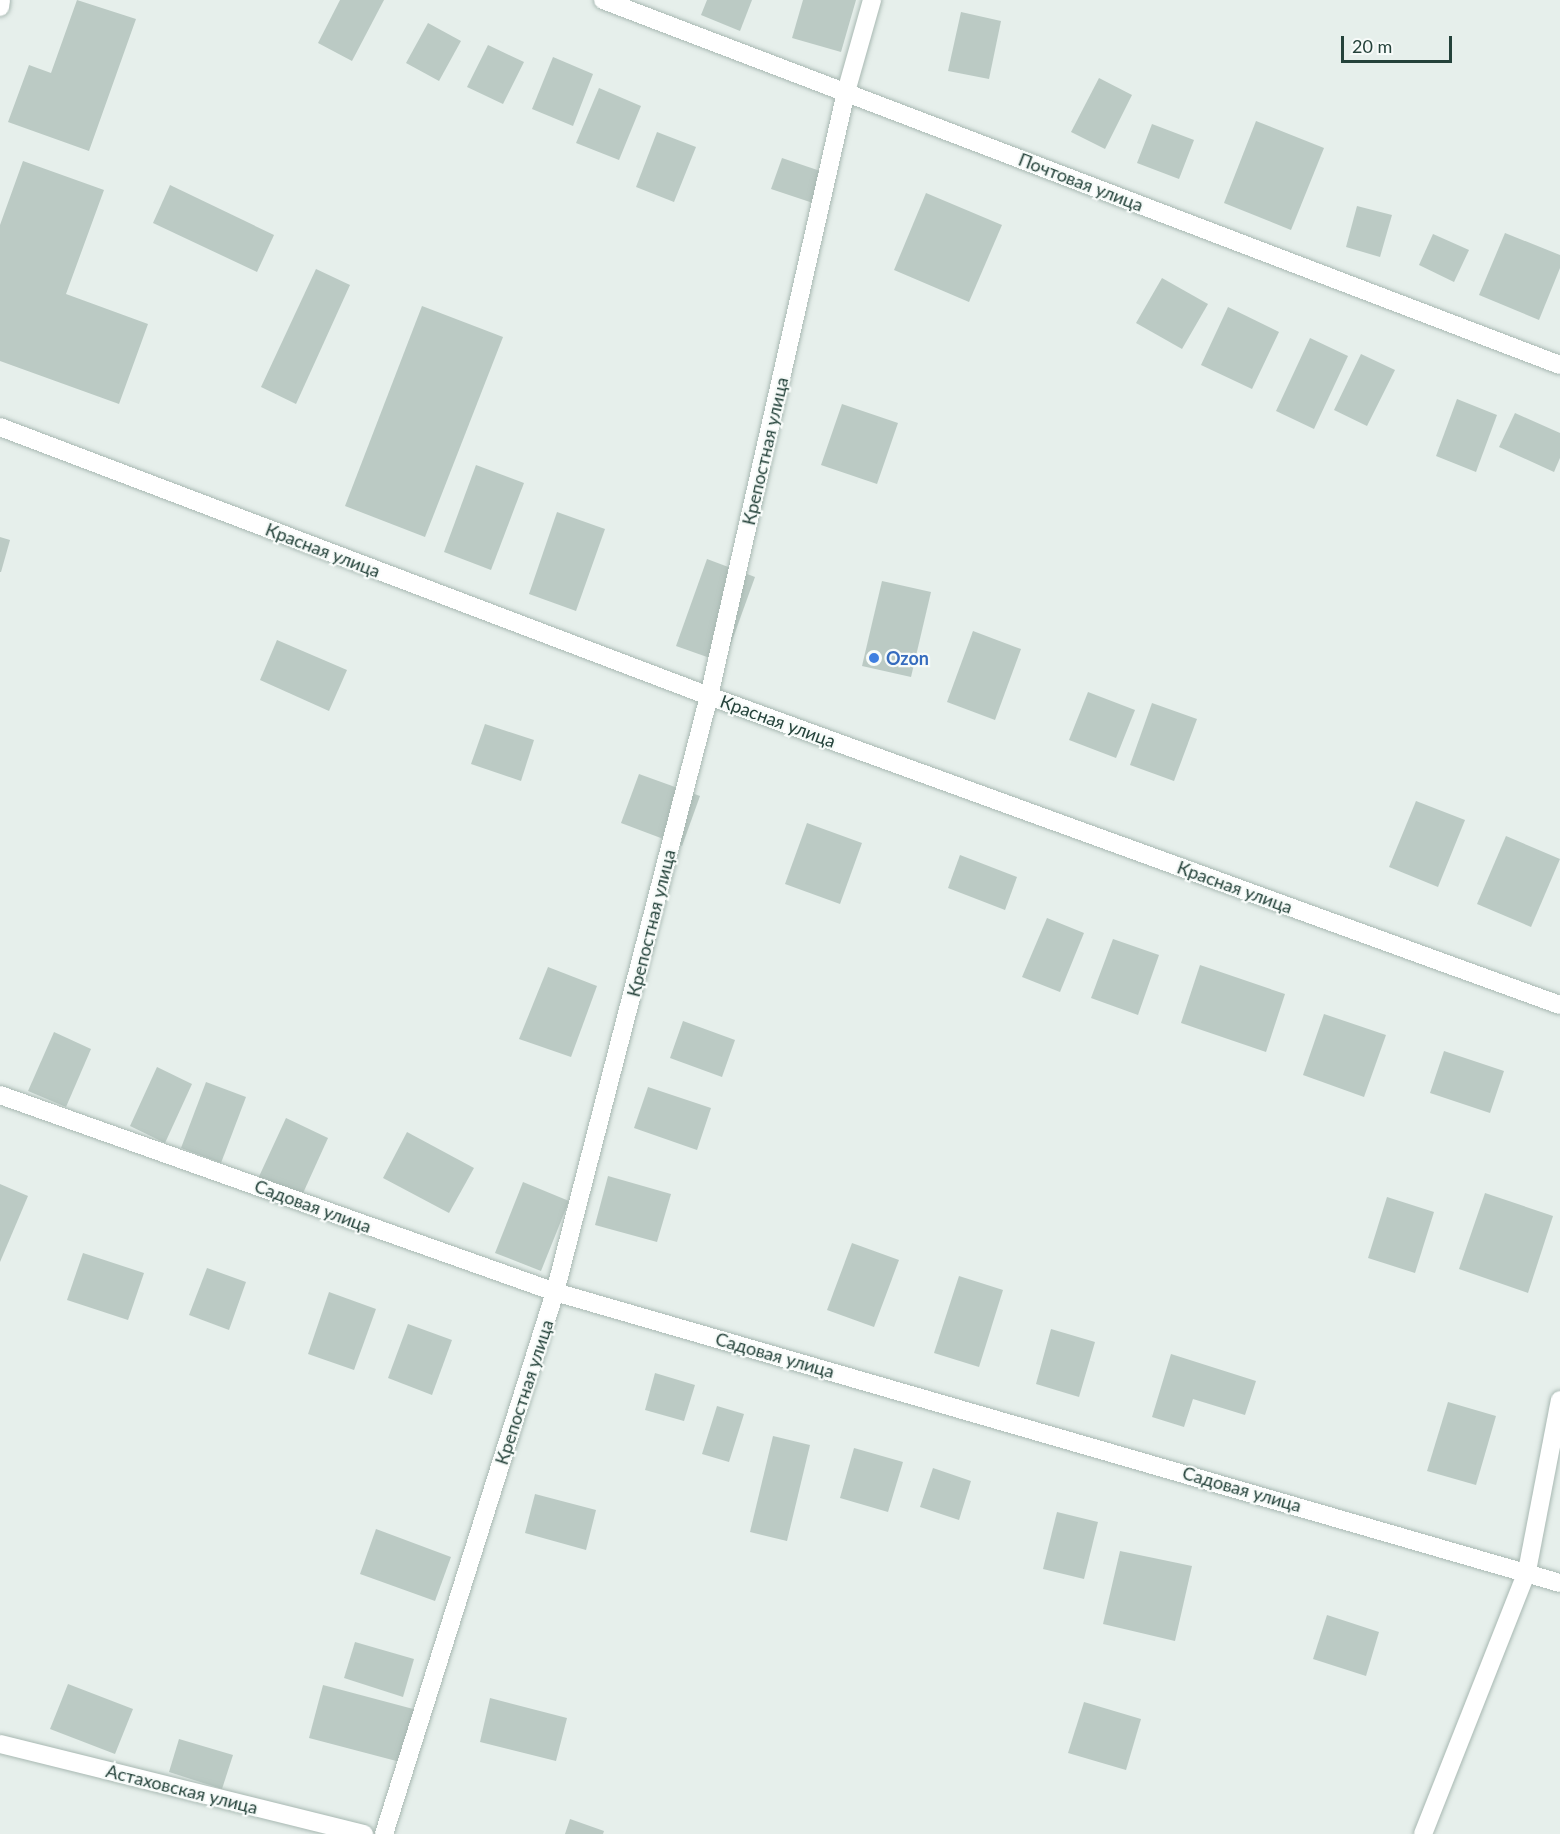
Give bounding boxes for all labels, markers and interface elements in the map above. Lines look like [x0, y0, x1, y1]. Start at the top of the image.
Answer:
scale bar [1344, 24, 1455, 62]
text: 20 m [1352, 35, 1392, 57]
street label: Почтовая улица [1016, 148, 1146, 216]
street label: Крепостная улица [737, 375, 793, 527]
street label: Красная улица [263, 518, 383, 582]
place label: Ozon [886, 647, 929, 669]
marker: Ozon [867, 651, 881, 665]
street label: Красная улица [717, 690, 839, 752]
street label: Крепостная улица [622, 847, 680, 999]
street label: Красная улица [1174, 856, 1296, 918]
street label: Садовая улица [252, 1175, 374, 1237]
street label: Крепостная улица [490, 1317, 558, 1467]
street label: Садовая улица [713, 1328, 837, 1382]
street label: Садовая улица [1180, 1462, 1304, 1516]
street label: Астаховская улица [104, 1760, 260, 1818]

